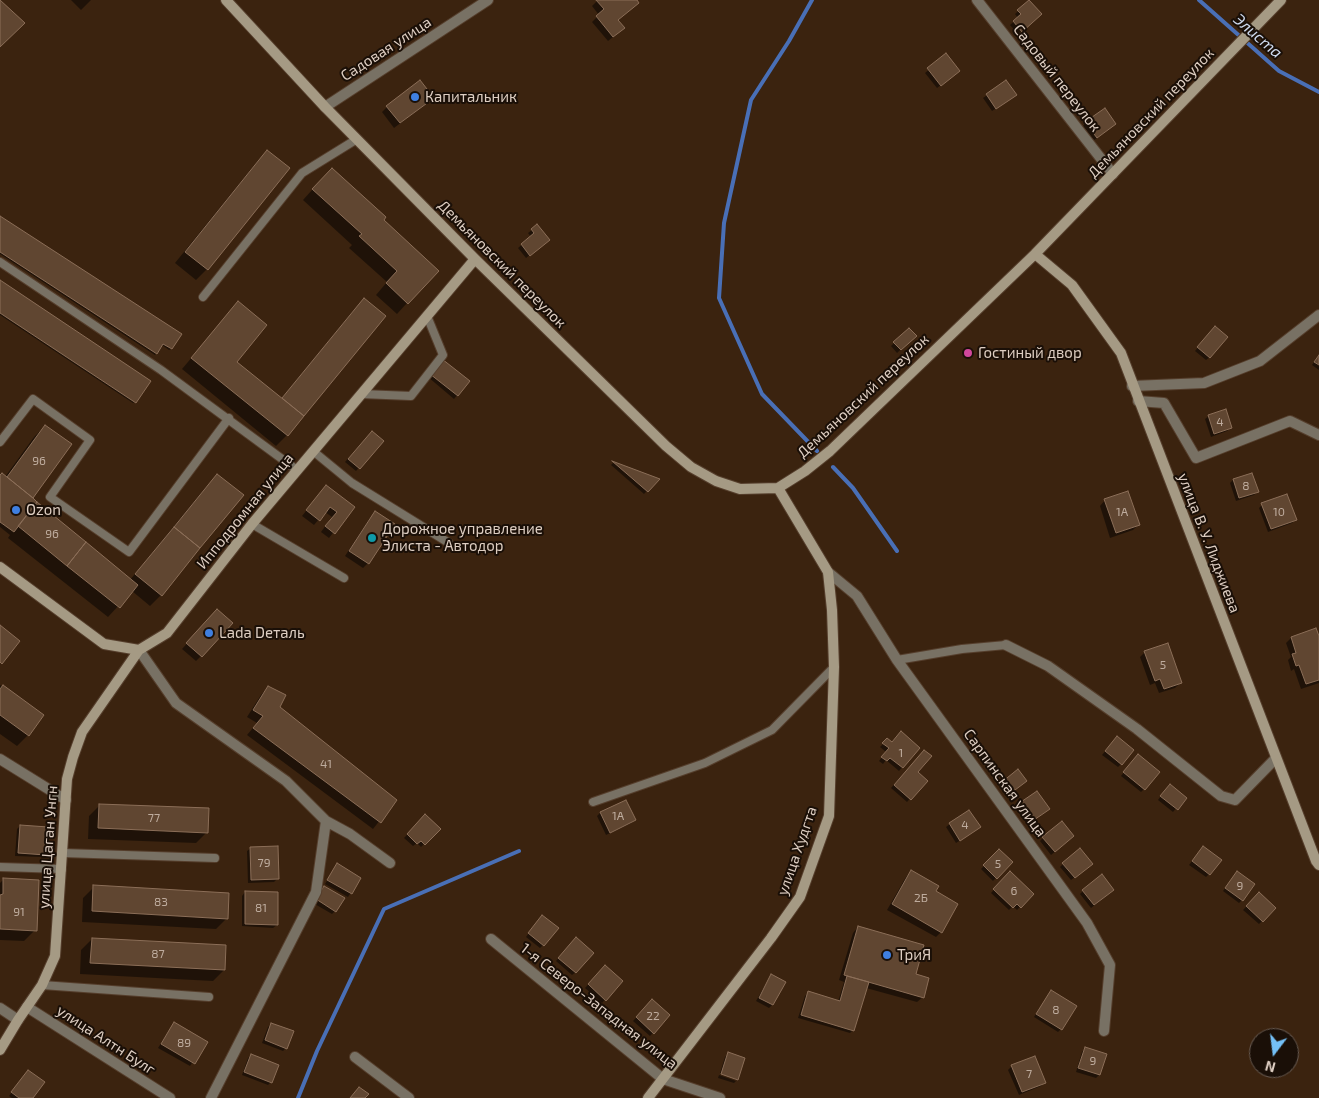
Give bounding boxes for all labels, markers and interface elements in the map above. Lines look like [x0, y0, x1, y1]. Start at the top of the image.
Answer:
water label: Элиста [1230, 10, 1286, 62]
street label: Садовая улица [337, 13, 435, 85]
street label: Садовый переулок [1009, 21, 1105, 135]
street label: Демьяновский переулок [1084, 44, 1218, 182]
place label: Капитальник [425, 88, 517, 106]
marker: Капитальник [409, 91, 421, 103]
street label: Демьяновский переулок [434, 196, 570, 332]
street label: Демьяновский переулок [793, 330, 933, 462]
place label: Гостиный двор [978, 344, 1082, 362]
marker: Гостиный двор [962, 347, 974, 359]
house number: 4 [1216, 415, 1224, 429]
street label: Ипподромная улица [193, 449, 297, 573]
house number: 96 [32, 454, 46, 468]
street label: улица В. У. Лиджиева [1174, 470, 1244, 616]
house number: 8 [1242, 479, 1250, 493]
place label: Ozon [26, 501, 61, 519]
marker: Ozon [10, 504, 22, 516]
house number: 1А [1116, 505, 1128, 519]
house number: 10 [1273, 505, 1285, 519]
place label: Дорожное управление Элиста - Автодор [382, 520, 543, 555]
house number: 96 [45, 527, 59, 541]
marker: Дорожное управление Элиста - Автодор [366, 532, 378, 544]
place label: Lada Dеталь [219, 624, 305, 642]
marker: Lada Dеталь [203, 627, 215, 639]
house number: 5 [1160, 658, 1166, 672]
street label: Сарпинская улица [960, 726, 1050, 840]
house number: 1 [899, 746, 903, 760]
house number: 41 [320, 757, 332, 771]
street label: улица Цаган Унгн [35, 785, 61, 909]
street label: улица Худгта [773, 804, 821, 898]
house number: 1А [612, 809, 624, 823]
house number: 77 [148, 811, 160, 825]
house number: 4 [961, 818, 969, 832]
house number: 79 [257, 856, 271, 870]
house number: 5 [995, 857, 1001, 871]
house number: 9 [1237, 879, 1243, 893]
house number: 6 [1011, 884, 1017, 898]
house number: 2Б [914, 891, 928, 905]
house number: 83 [154, 895, 168, 909]
house number: 81 [255, 901, 267, 915]
house number: 91 [13, 905, 25, 919]
street label: 1-я Северо-Западная улица [517, 939, 681, 1073]
place label: ТриЯ [897, 946, 931, 964]
house number: 87 [151, 947, 165, 961]
marker: ТриЯ [881, 949, 893, 961]
street label: улица Алтн Булг [53, 1001, 159, 1079]
house number: 8 [1052, 1003, 1060, 1017]
house number: 22 [646, 1009, 660, 1023]
north arrow [1249, 1028, 1299, 1078]
house number: 89 [177, 1036, 191, 1050]
house number: 9 [1090, 1054, 1096, 1068]
text: N [1263, 1057, 1277, 1077]
house number: 7 [1026, 1067, 1032, 1081]

